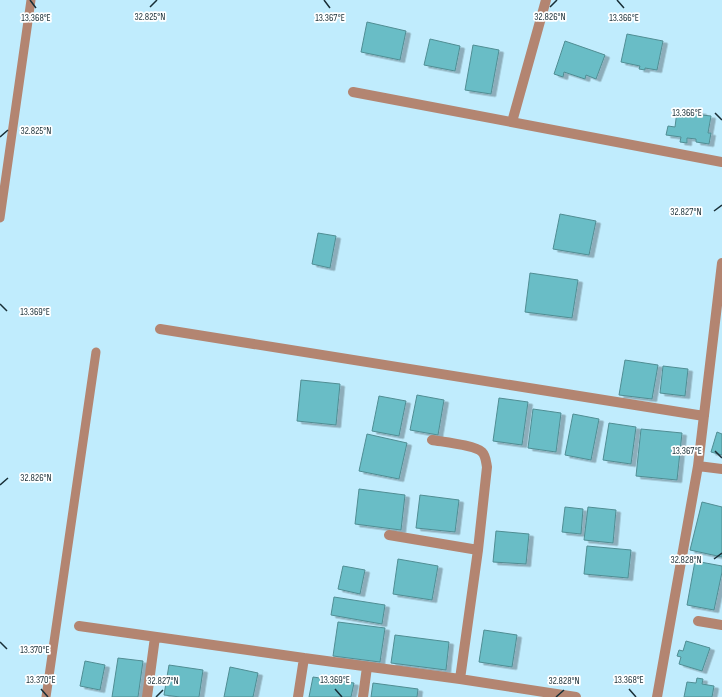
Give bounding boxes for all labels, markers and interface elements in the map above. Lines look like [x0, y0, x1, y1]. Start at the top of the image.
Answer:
text: 32.825°N [135, 11, 165, 23]
text: 32.826°N [534, 11, 566, 23]
text: 13.368°E [21, 12, 51, 24]
text: 13.367°E [315, 12, 345, 24]
text: 13.366°E [609, 12, 639, 24]
text: 13.366°E [672, 107, 702, 119]
text: 32.825°N [21, 125, 51, 137]
text: 32.827°N [670, 206, 702, 218]
text: 13.369°E [20, 306, 50, 318]
text: 13.367°E [672, 445, 702, 457]
text: 32.826°N [20, 472, 52, 484]
text: 32.828°N [670, 554, 702, 566]
text: 13.370°E [20, 644, 50, 656]
text: 13.370°E [26, 674, 56, 686]
text: 13.369°E [320, 674, 350, 686]
text: 13.368°E [614, 674, 644, 686]
text: 32.827°N [147, 675, 179, 687]
text: 32.828°N [548, 675, 580, 687]

